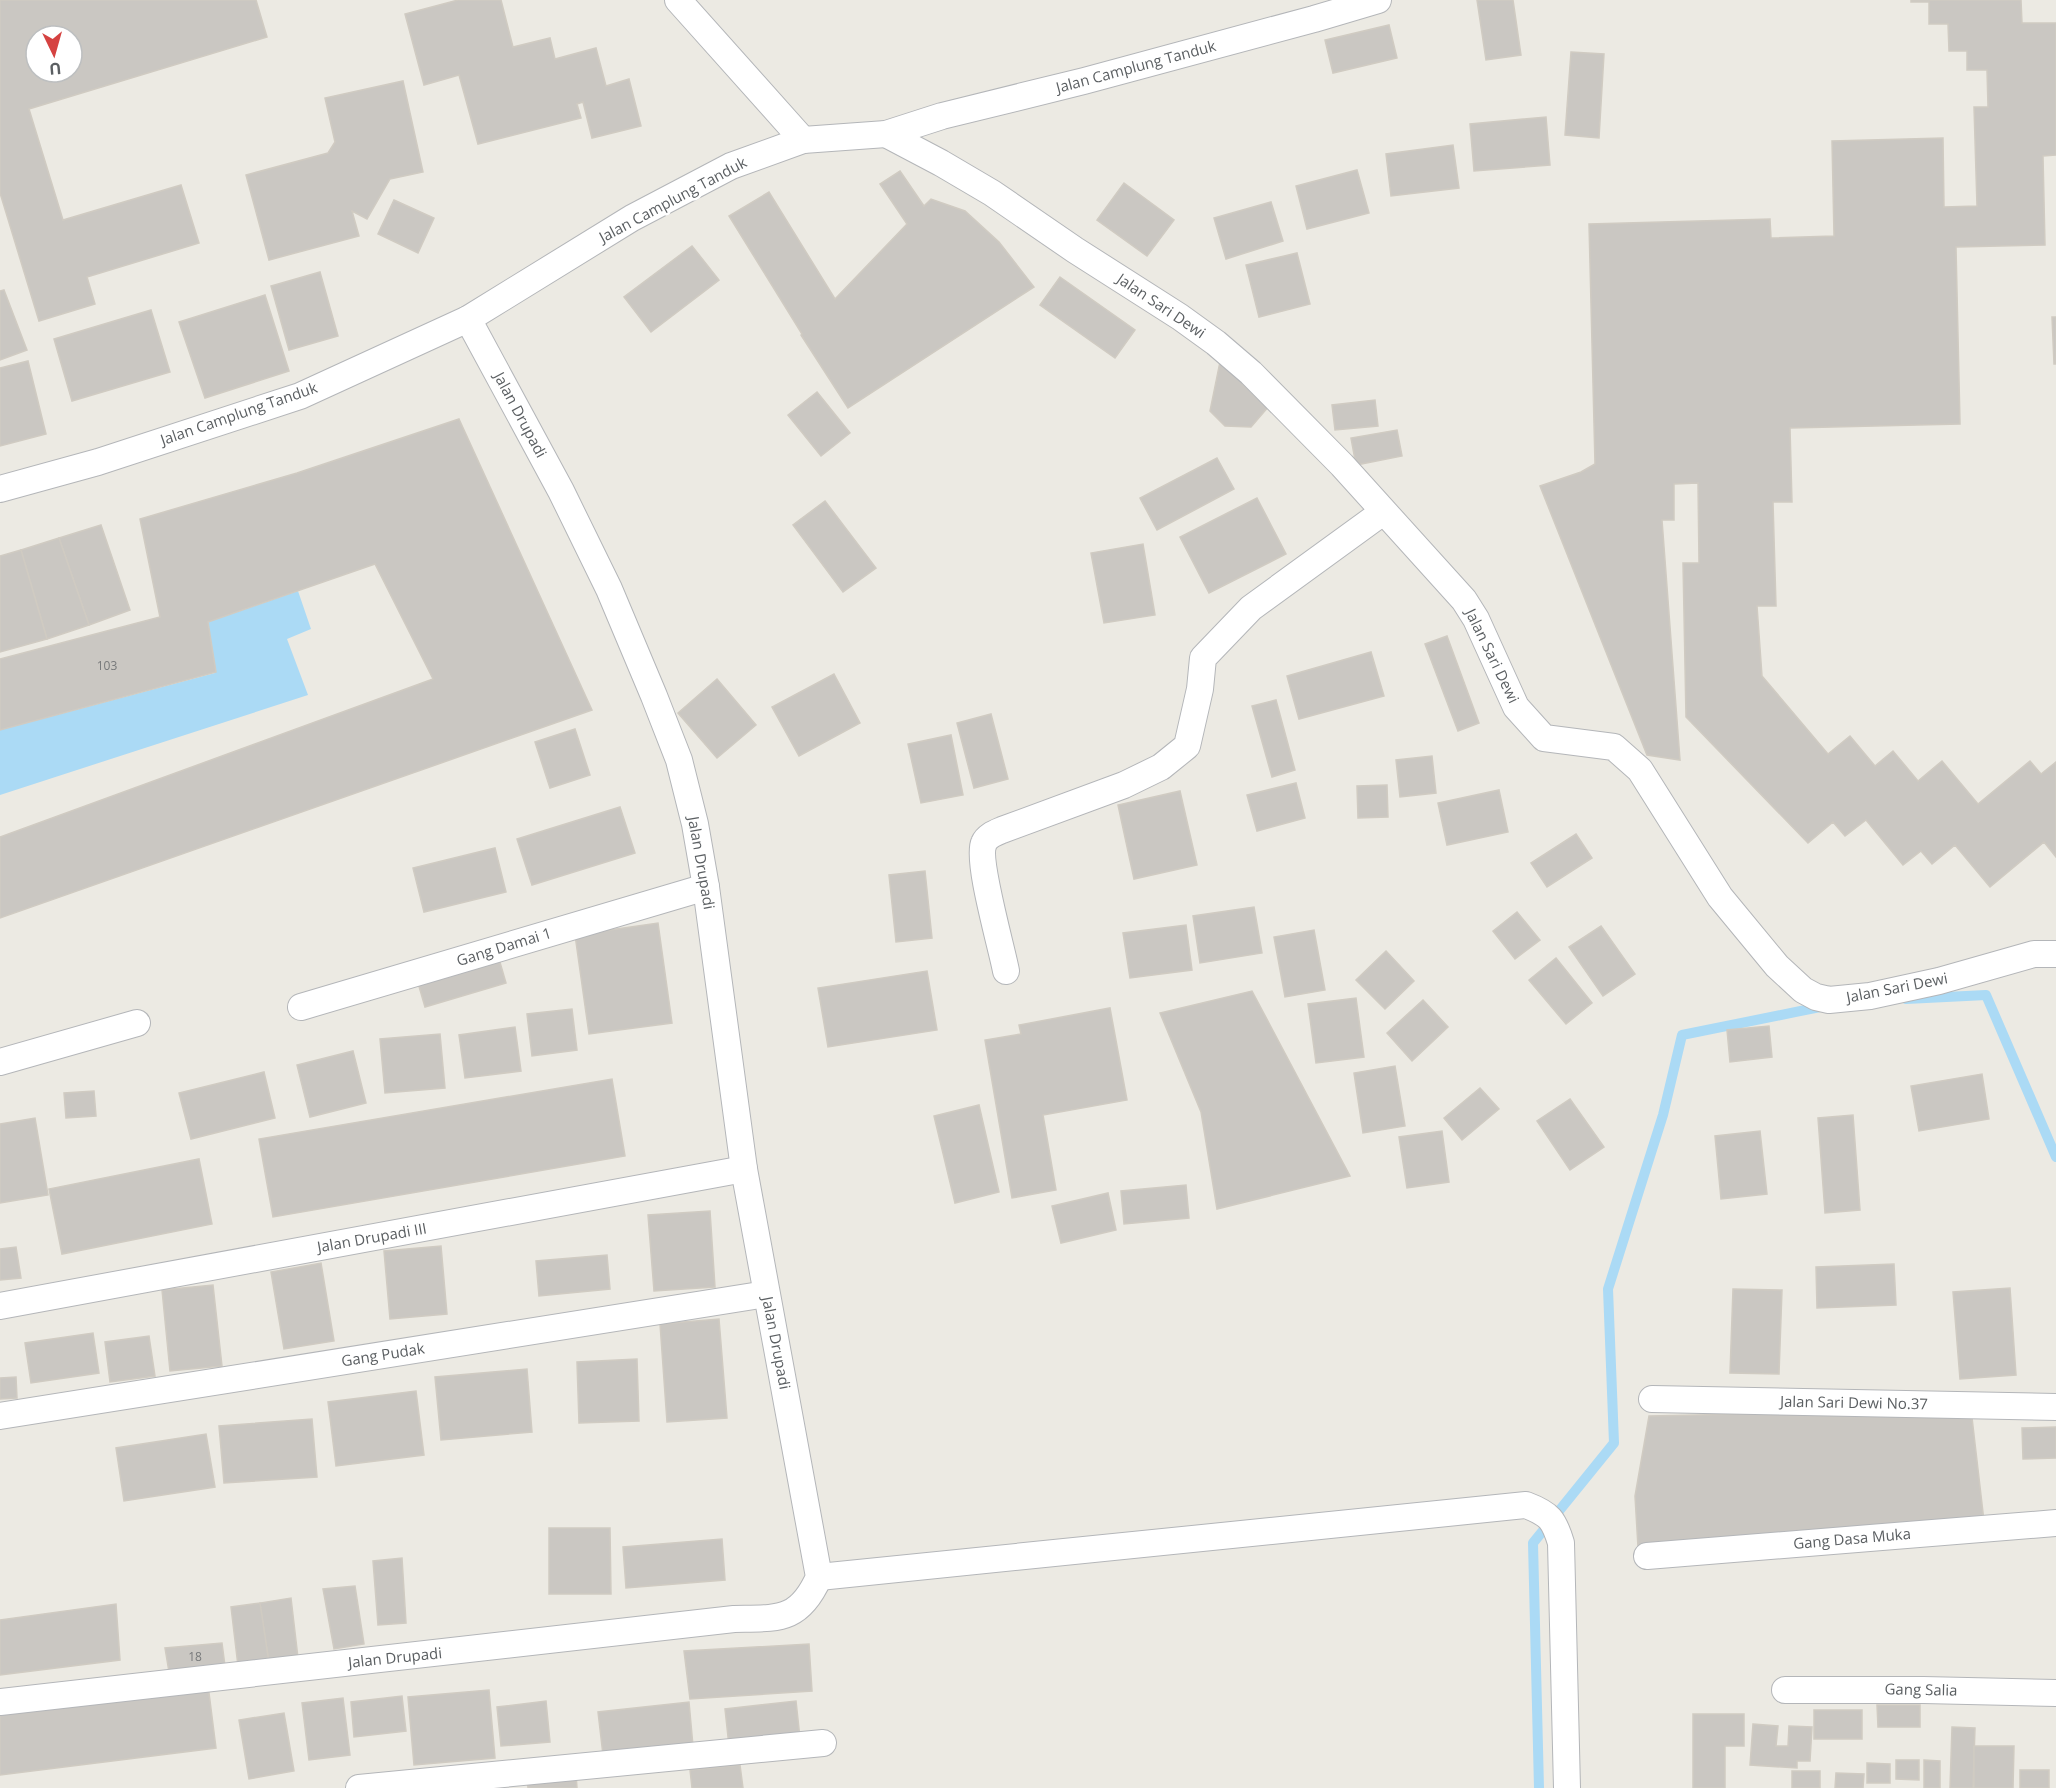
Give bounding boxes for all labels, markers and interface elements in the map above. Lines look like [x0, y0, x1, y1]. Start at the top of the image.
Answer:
north arrow [24, 24, 84, 84]
street label: Jalan Camplung Tanduk [1052, 35, 1218, 98]
text: U [48, 57, 62, 80]
street label: Jalan Camplung Tanduk [593, 152, 750, 248]
street label: Jalan Sari Dewi [1112, 267, 1210, 342]
street label: Jalan Drupadi [489, 366, 552, 461]
street label: Jalan Camplung Tanduk [156, 377, 320, 450]
street label: Jalan Sari Dewi [1461, 603, 1524, 706]
house number: 103 [97, 657, 117, 674]
street label: Jalan Drupadi [684, 813, 720, 911]
street label: Gang Damai 1 [454, 922, 554, 970]
street label: Jalan Sari Dewi [1843, 967, 1949, 1007]
street label: Jalan Drupadi III [314, 1218, 428, 1257]
street label: Jalan Drupadi [758, 1293, 796, 1391]
street label: Gang Pudak [340, 1338, 426, 1370]
street label: Jalan Sari Dewi No.37 [1778, 1391, 1928, 1413]
street label: Gang Dasa Muka [1792, 1523, 1912, 1553]
street label: Jalan Drupadi [345, 1642, 443, 1672]
house number: 18 [188, 1648, 202, 1665]
street label: Gang Salia [1884, 1678, 1958, 1700]

